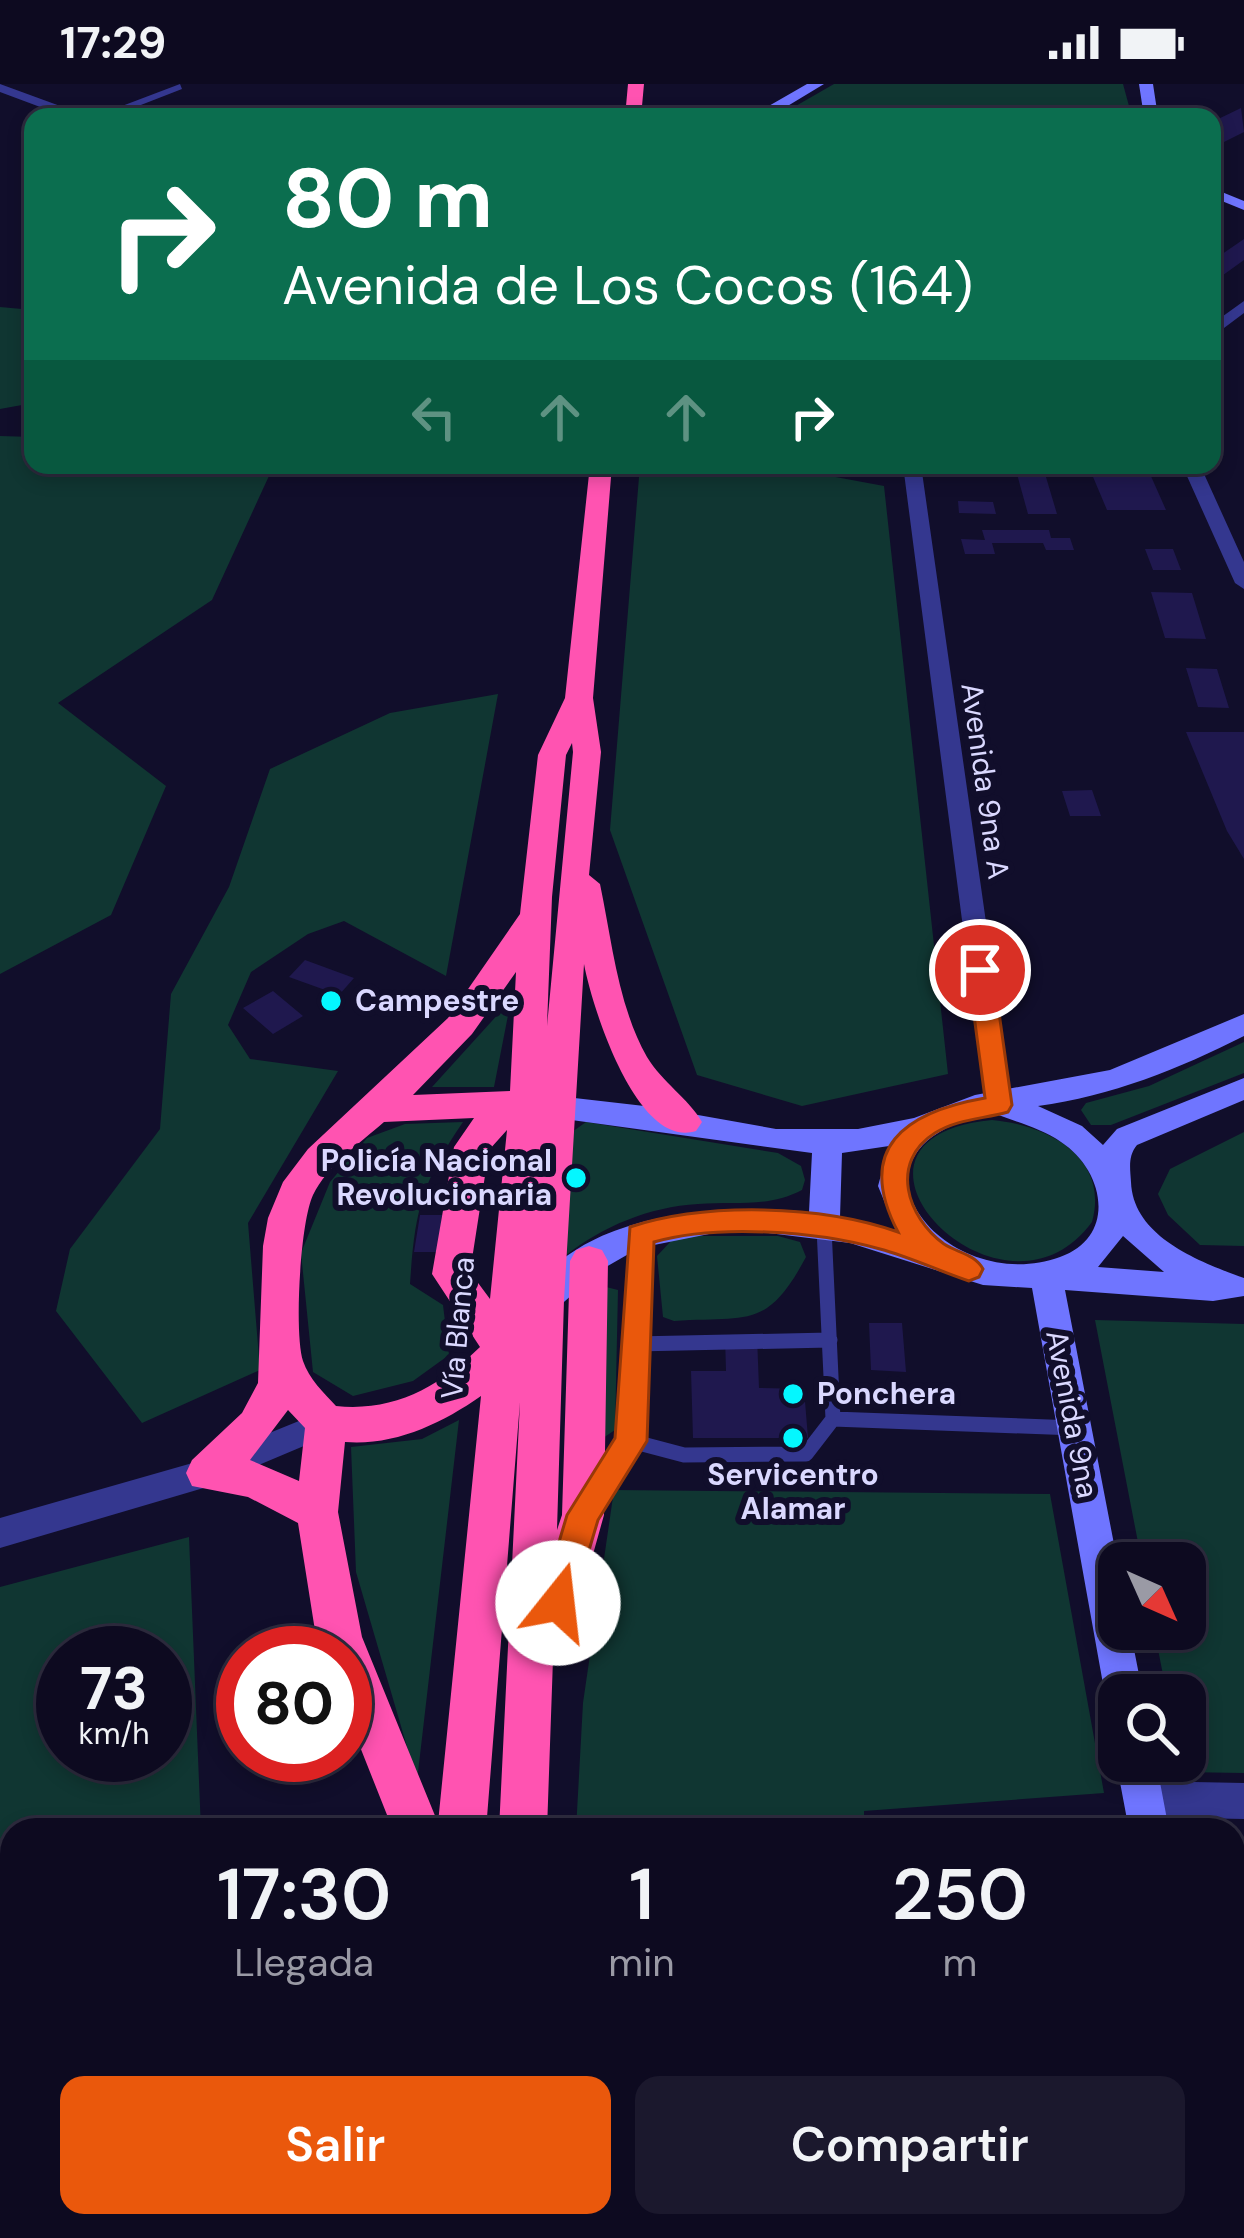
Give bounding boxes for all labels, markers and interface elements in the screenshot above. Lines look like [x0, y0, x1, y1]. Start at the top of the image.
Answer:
text: 17:29 [60, 13, 166, 72]
text: 80 m [282, 144, 493, 253]
icon: right [84, 156, 240, 312]
text: Avenida de Los Cocos (164) [282, 250, 973, 321]
icon: left [401, 384, 467, 450]
icon: ahead [527, 384, 593, 450]
icon: ahead [653, 384, 719, 450]
icon: right [779, 384, 845, 450]
street label: Avenida 9na A [952, 680, 1019, 882]
pin [929, 919, 1031, 1021]
icon: arrive [947, 937, 1013, 1003]
place label: Campestre [355, 981, 519, 1020]
marker: Campestre [318, 988, 344, 1014]
place label: Policía Nacional Revolucionaria [321, 1141, 552, 1214]
marker: Policía Nacional Revolucionaria [563, 1165, 589, 1191]
street label: Vía Blanca [432, 1255, 483, 1401]
street label: Avenida 9na [1037, 1327, 1108, 1501]
place label: Ponchera [817, 1374, 956, 1413]
marker: Ponchera [780, 1381, 806, 1407]
marker: Servicentro Alamar [780, 1425, 806, 1451]
place label: Servicentro Alamar [707, 1455, 879, 1528]
position arrow [495, 1540, 621, 1666]
north arrow [1098, 1542, 1206, 1650]
map controls [1098, 1542, 1206, 1782]
speed limit sign: 80 [216, 1626, 372, 1782]
text: 73 [80, 1649, 148, 1728]
button: search [1098, 1674, 1206, 1782]
text: km/h [79, 1714, 149, 1753]
text: 17:30 [217, 1848, 391, 1941]
text: 1 [629, 1848, 654, 1941]
text: 250 [892, 1848, 1028, 1941]
text: Llegada [234, 1937, 374, 1988]
text: min [608, 1937, 675, 1988]
text: m [942, 1937, 977, 1988]
button: Salir [60, 2076, 611, 2214]
button: Compartir [635, 2076, 1185, 2214]

